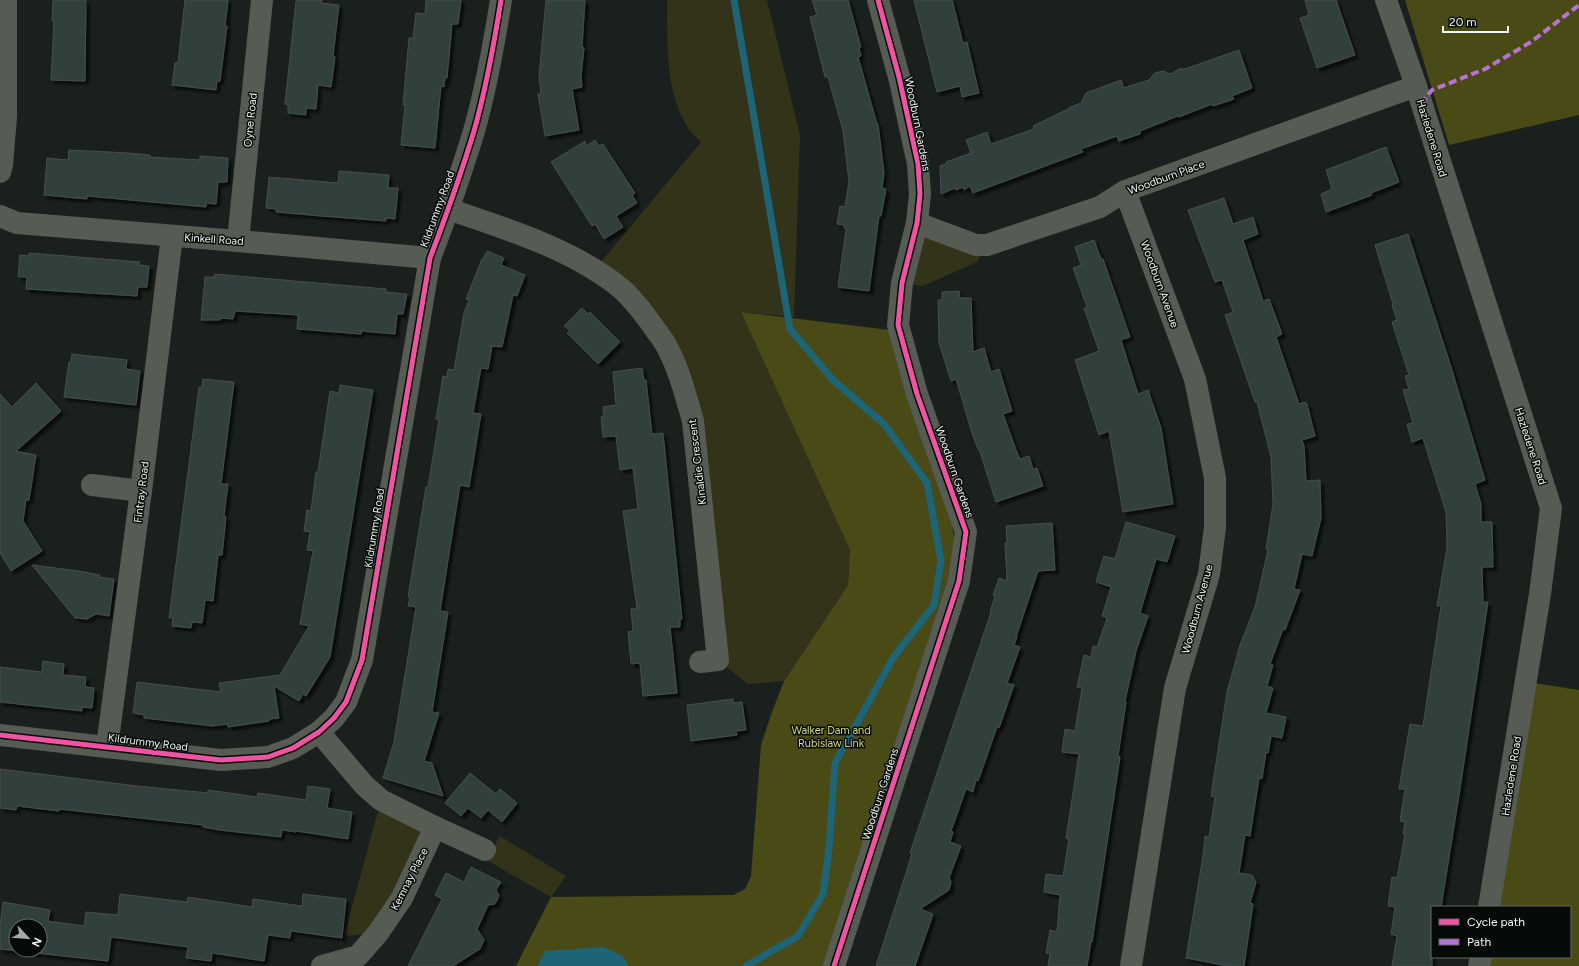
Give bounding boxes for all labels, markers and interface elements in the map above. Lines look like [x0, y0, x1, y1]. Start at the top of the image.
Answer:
scale bar [1443, 8, 1508, 34]
text: 20 m [1449, 15, 1477, 29]
street label: Woodburn Gardens [902, 76, 933, 172]
street label: Oyne Road [241, 92, 260, 148]
street label: Hazledene Road [1414, 98, 1449, 178]
street label: Woodburn Place [1126, 158, 1206, 197]
street label: Kildrummy Road [418, 169, 457, 249]
street label: Kinkell Road [184, 231, 244, 248]
street label: Woodburn Avenue [1138, 239, 1181, 329]
street label: Hazledene Road [1512, 406, 1549, 486]
street label: Kinaldie Crescent [686, 418, 709, 506]
street label: Woodburn Gardens [933, 425, 976, 520]
street label: Fintray Road [131, 461, 152, 524]
street label: Kildrummy Road [362, 487, 387, 569]
street label: Woodburn Avenue [1179, 563, 1216, 655]
park label: Walker Dam and Rubislaw Link [791, 724, 871, 750]
street label: Kildrummy Road [107, 731, 189, 754]
street label: Hazledene Road [1499, 735, 1524, 817]
street label: Woodburn Gardens [859, 747, 901, 842]
street label: Kemnay Place [388, 846, 431, 913]
legend [1431, 906, 1571, 958]
text: Cycle path [1467, 915, 1525, 929]
north arrow [8, 918, 48, 958]
text: N [29, 935, 44, 949]
text: Path [1467, 935, 1491, 949]

